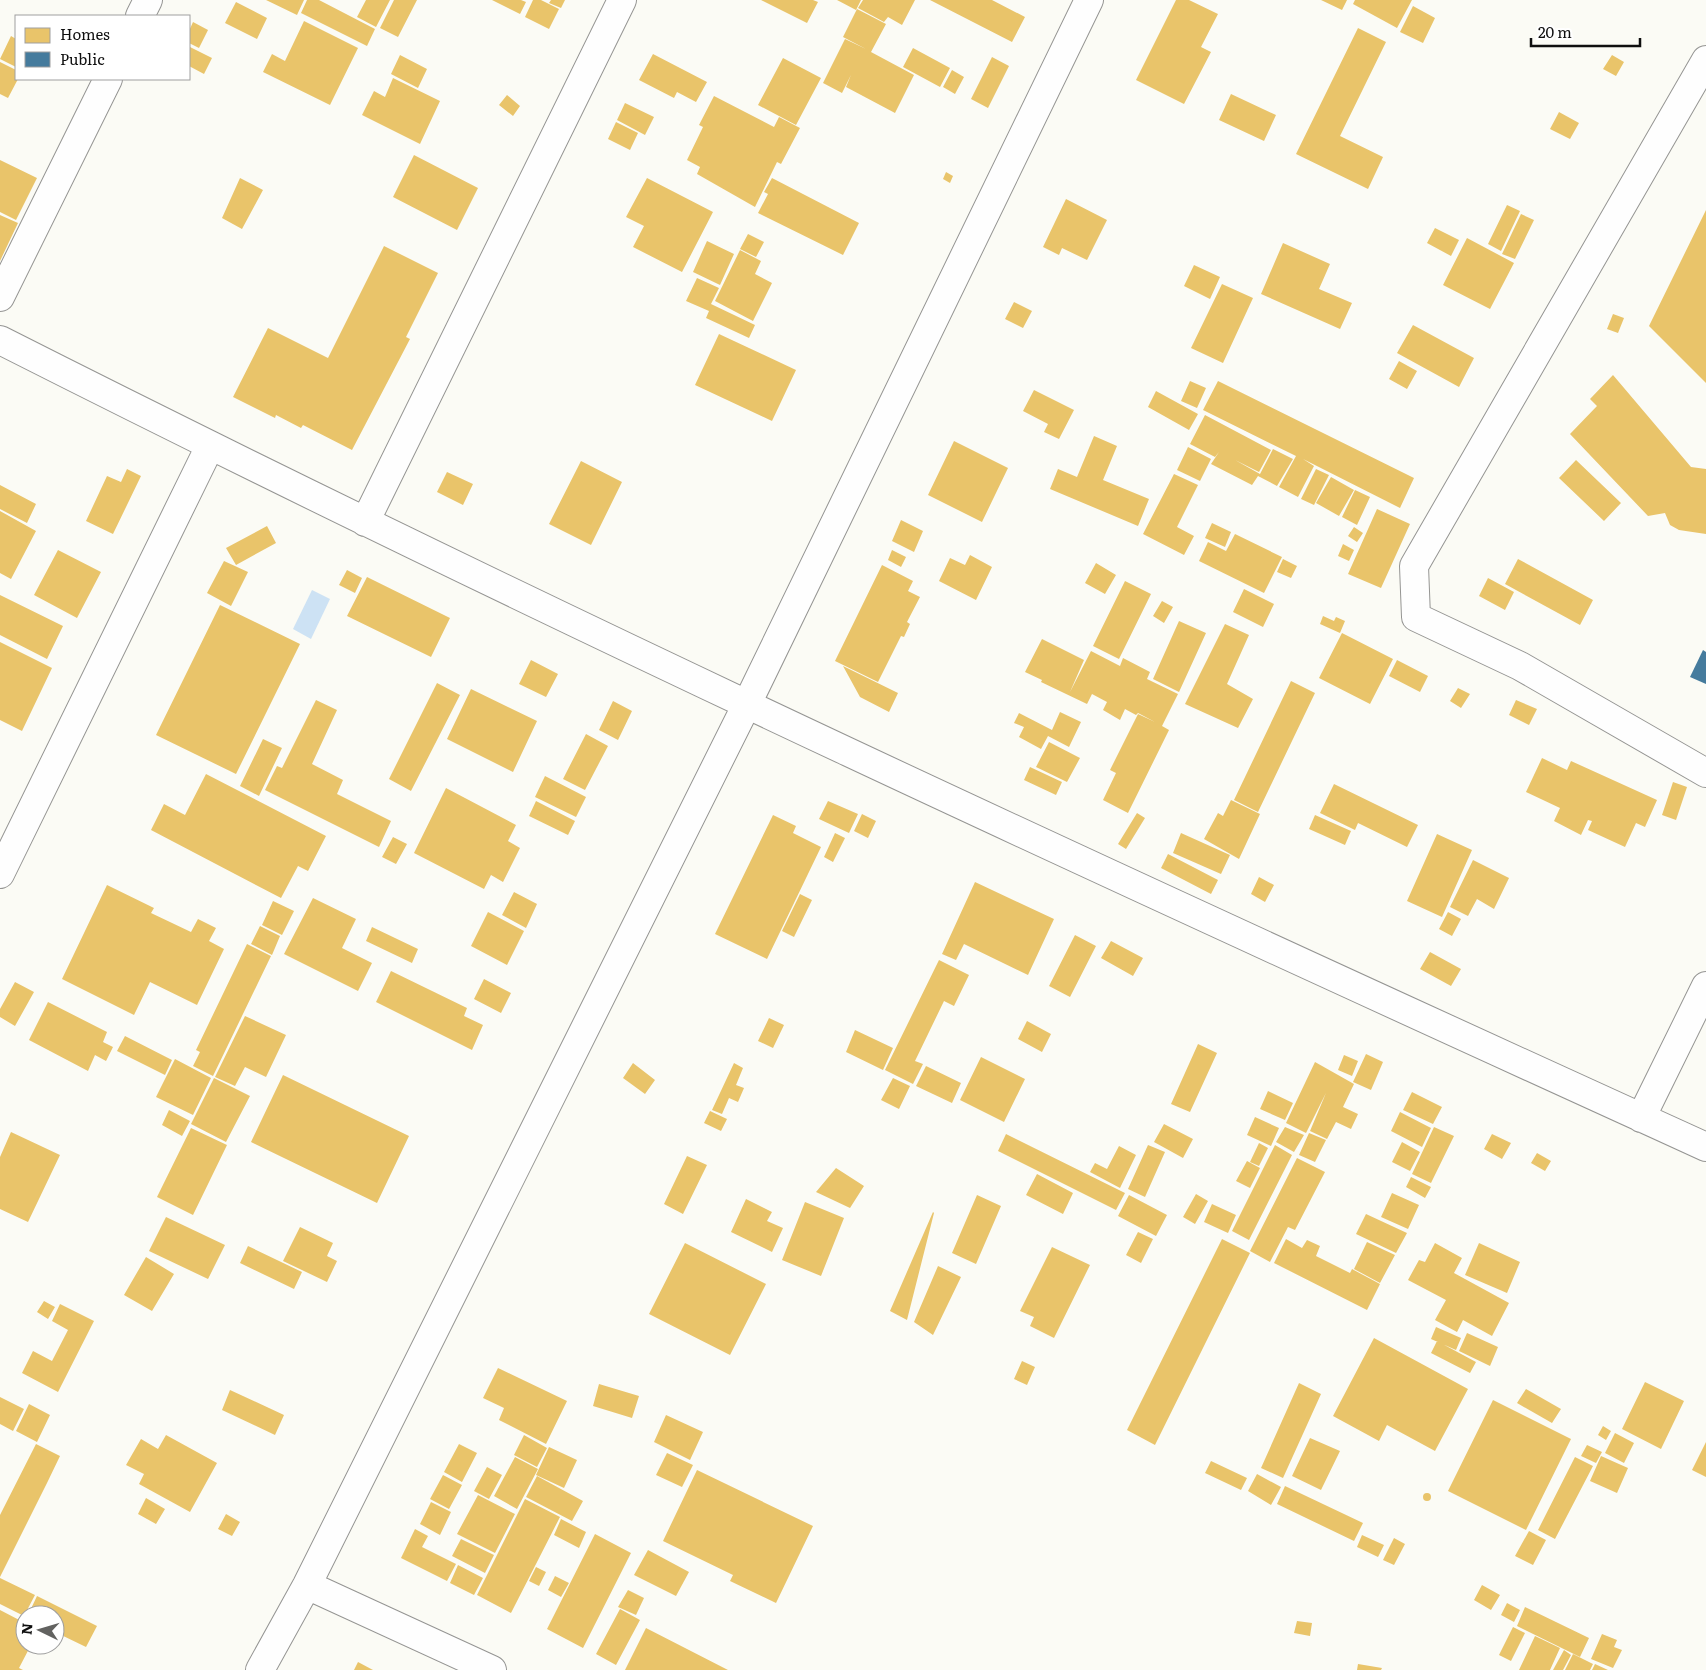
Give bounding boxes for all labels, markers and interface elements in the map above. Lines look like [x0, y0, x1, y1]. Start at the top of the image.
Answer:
legend [15, 15, 190, 80]
scale bar [1531, 15, 1640, 47]
text: 20 m [1538, 20, 1572, 43]
text: Homes [60, 22, 110, 45]
text: Public [60, 47, 105, 70]
north arrow [15, 1605, 65, 1655]
text: N [16, 1622, 37, 1636]

